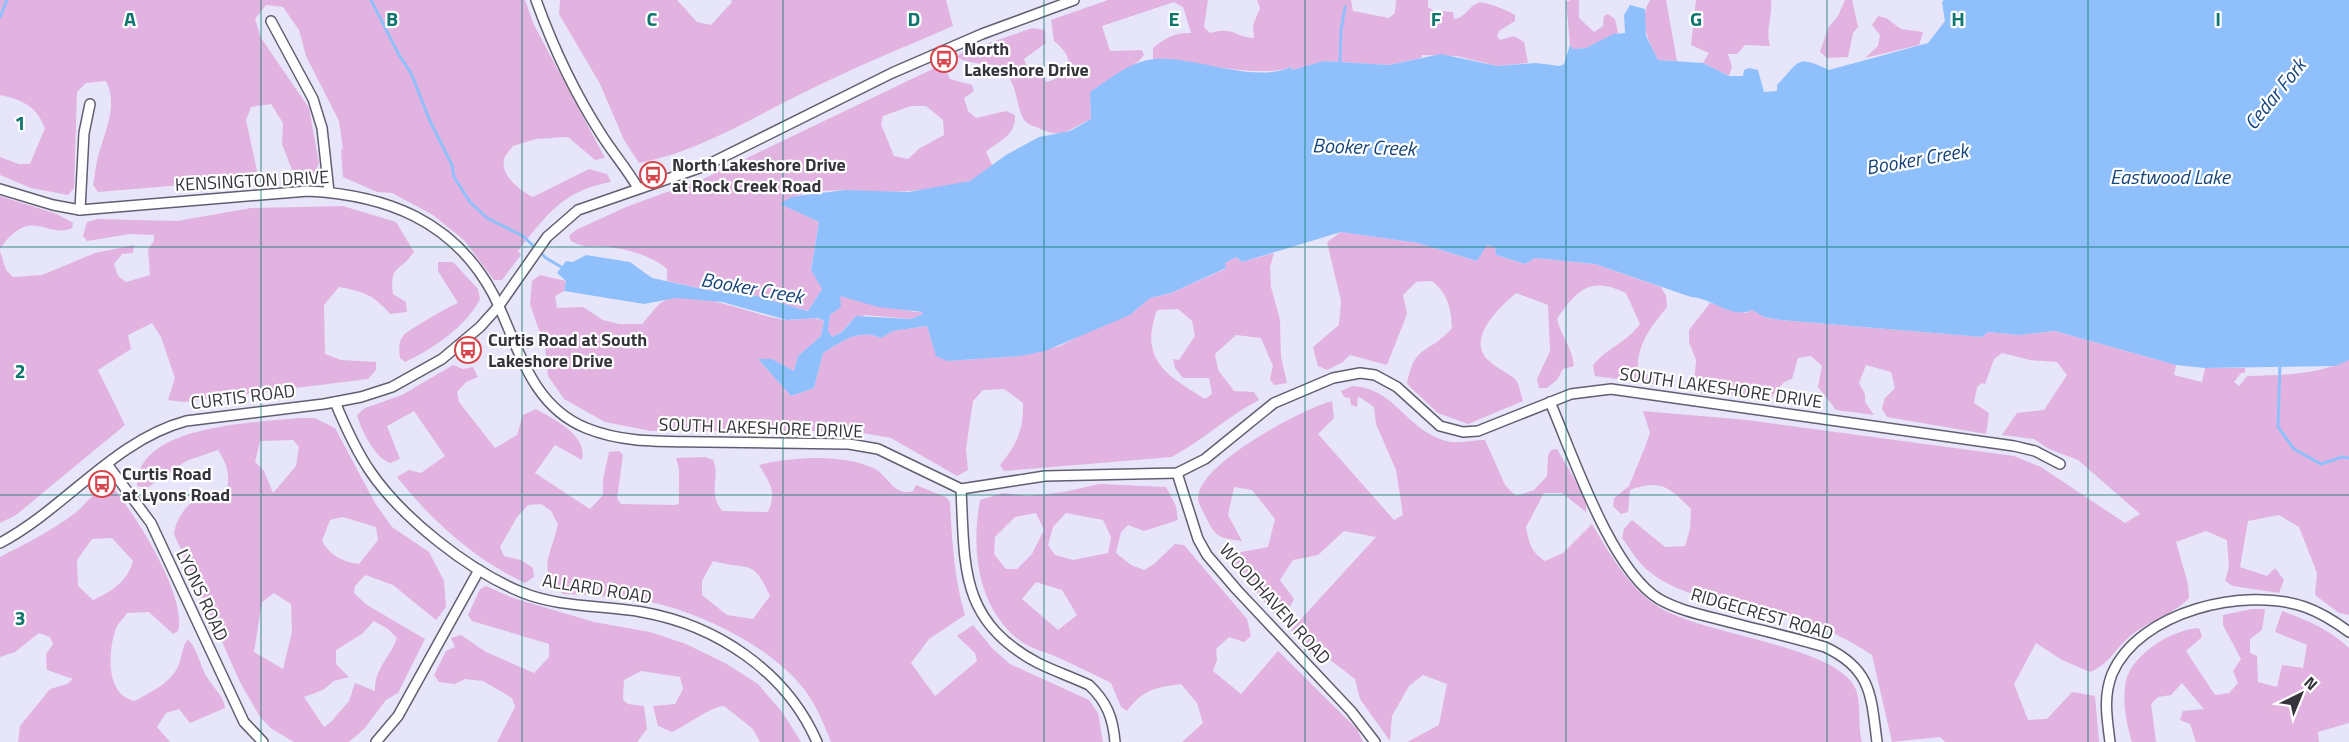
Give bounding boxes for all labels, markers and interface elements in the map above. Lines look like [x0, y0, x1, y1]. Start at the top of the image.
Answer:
text: A [124, 3, 136, 34]
text: B [386, 3, 398, 34]
text: C [647, 3, 658, 34]
text: D [908, 3, 920, 34]
text: E [1168, 3, 1180, 34]
text: F [1431, 3, 1442, 34]
text: G [1690, 3, 1702, 34]
text: H [1951, 3, 1965, 34]
text: I [2215, 3, 2221, 34]
place label: North Lakeshore Drive [964, 35, 1089, 83]
bus stop icon: North Lakeshore Drive [929, 44, 959, 74]
water label: Cedar Fork [2236, 50, 2315, 136]
text: 1 [14, 107, 26, 138]
water label: Booker Creek [1312, 129, 1418, 164]
water label: Booker Creek [1863, 134, 1973, 183]
place label: North Lakeshore Drive at Rock Creek Road [672, 151, 846, 199]
bus stop icon: North Lakeshore Drive at Rock Creek Road [638, 160, 668, 190]
water label: Eastwood Lake [2110, 161, 2232, 192]
street label: KENSINGTON DRIVE [174, 163, 330, 198]
water label: Booker Creek [698, 263, 808, 312]
place label: Curtis Road at South Lakeshore Drive [488, 326, 647, 374]
bus stop icon: Curtis Road at South Lakeshore Drive [453, 335, 483, 365]
text: 2 [14, 355, 26, 386]
street label: SOUTH LAKESHORE DRIVE [1618, 360, 1824, 415]
street label: CURTIS ROAD [189, 377, 297, 416]
street label: SOUTH LAKESHORE DRIVE [658, 410, 864, 445]
place label: Curtis Road at Lyons Road [122, 460, 230, 508]
bus stop icon: Curtis Road at Lyons Road [87, 469, 117, 499]
street label: WOODHAVEN ROAD [1213, 537, 1337, 670]
street label: LYONS ROAD [169, 544, 236, 645]
street label: ALLARD ROAD [540, 567, 654, 610]
street label: RIDGECREST ROAD [1688, 580, 1837, 647]
text: 3 [14, 602, 26, 633]
north arrow [2271, 664, 2331, 724]
text: N [2299, 670, 2323, 696]

